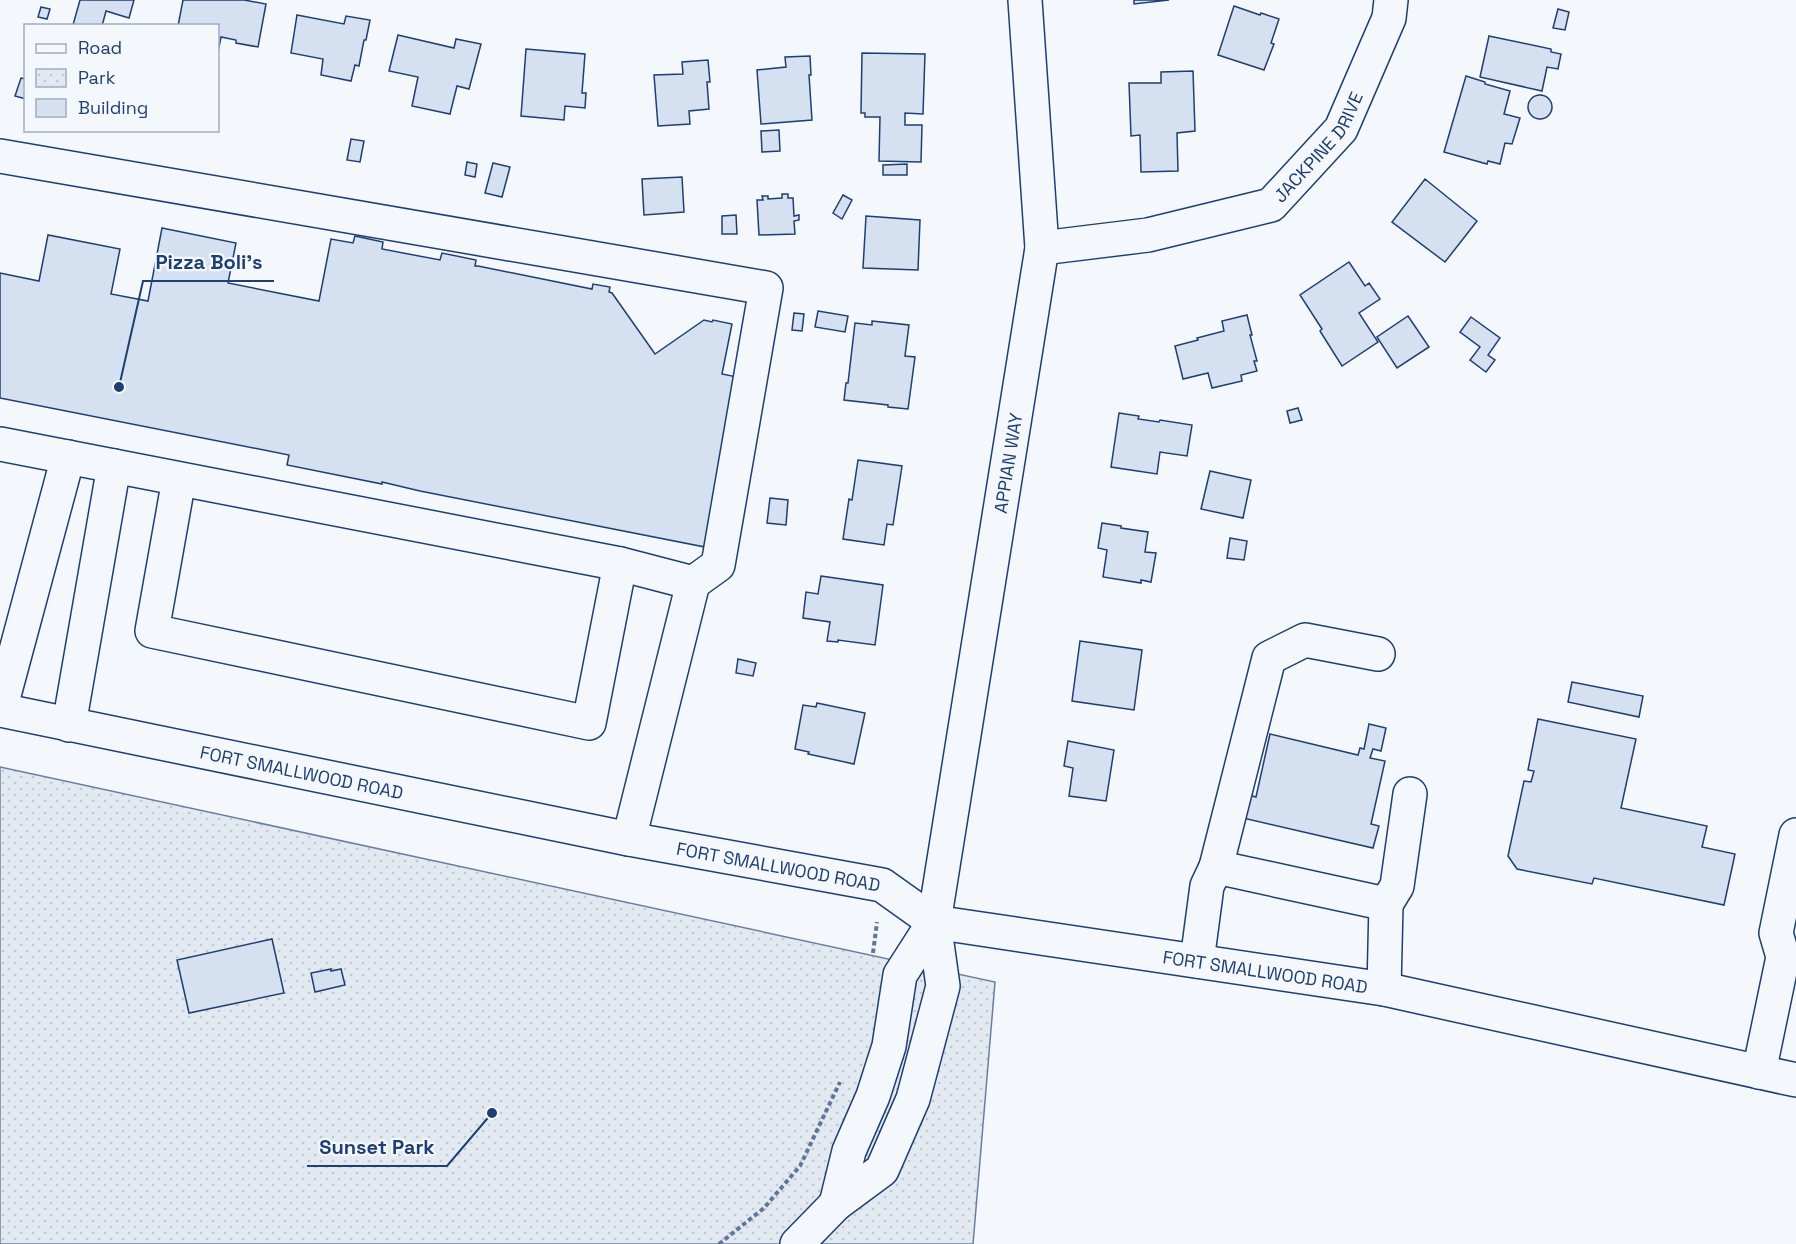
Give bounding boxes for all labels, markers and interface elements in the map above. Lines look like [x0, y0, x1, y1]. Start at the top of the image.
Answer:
legend [24, 24, 219, 132]
text: Road [78, 36, 122, 59]
text: Park [78, 66, 116, 89]
street label: JACKPINE DRIVE [1268, 88, 1367, 207]
text: Building [78, 96, 148, 119]
callout: Pizza Boli's [143, 243, 274, 281]
text: Pizza Boli's [155, 249, 263, 275]
street label: APPIAN WAY [988, 411, 1027, 515]
street label: FORT SMALLWOOD ROAD [198, 740, 405, 804]
street label: FORT SMALLWOOD ROAD [675, 836, 882, 896]
street label: FORT SMALLWOOD ROAD [1161, 945, 1369, 998]
callout: Sunset Park [307, 1128, 447, 1166]
text: Sunset Park [319, 1134, 435, 1160]

